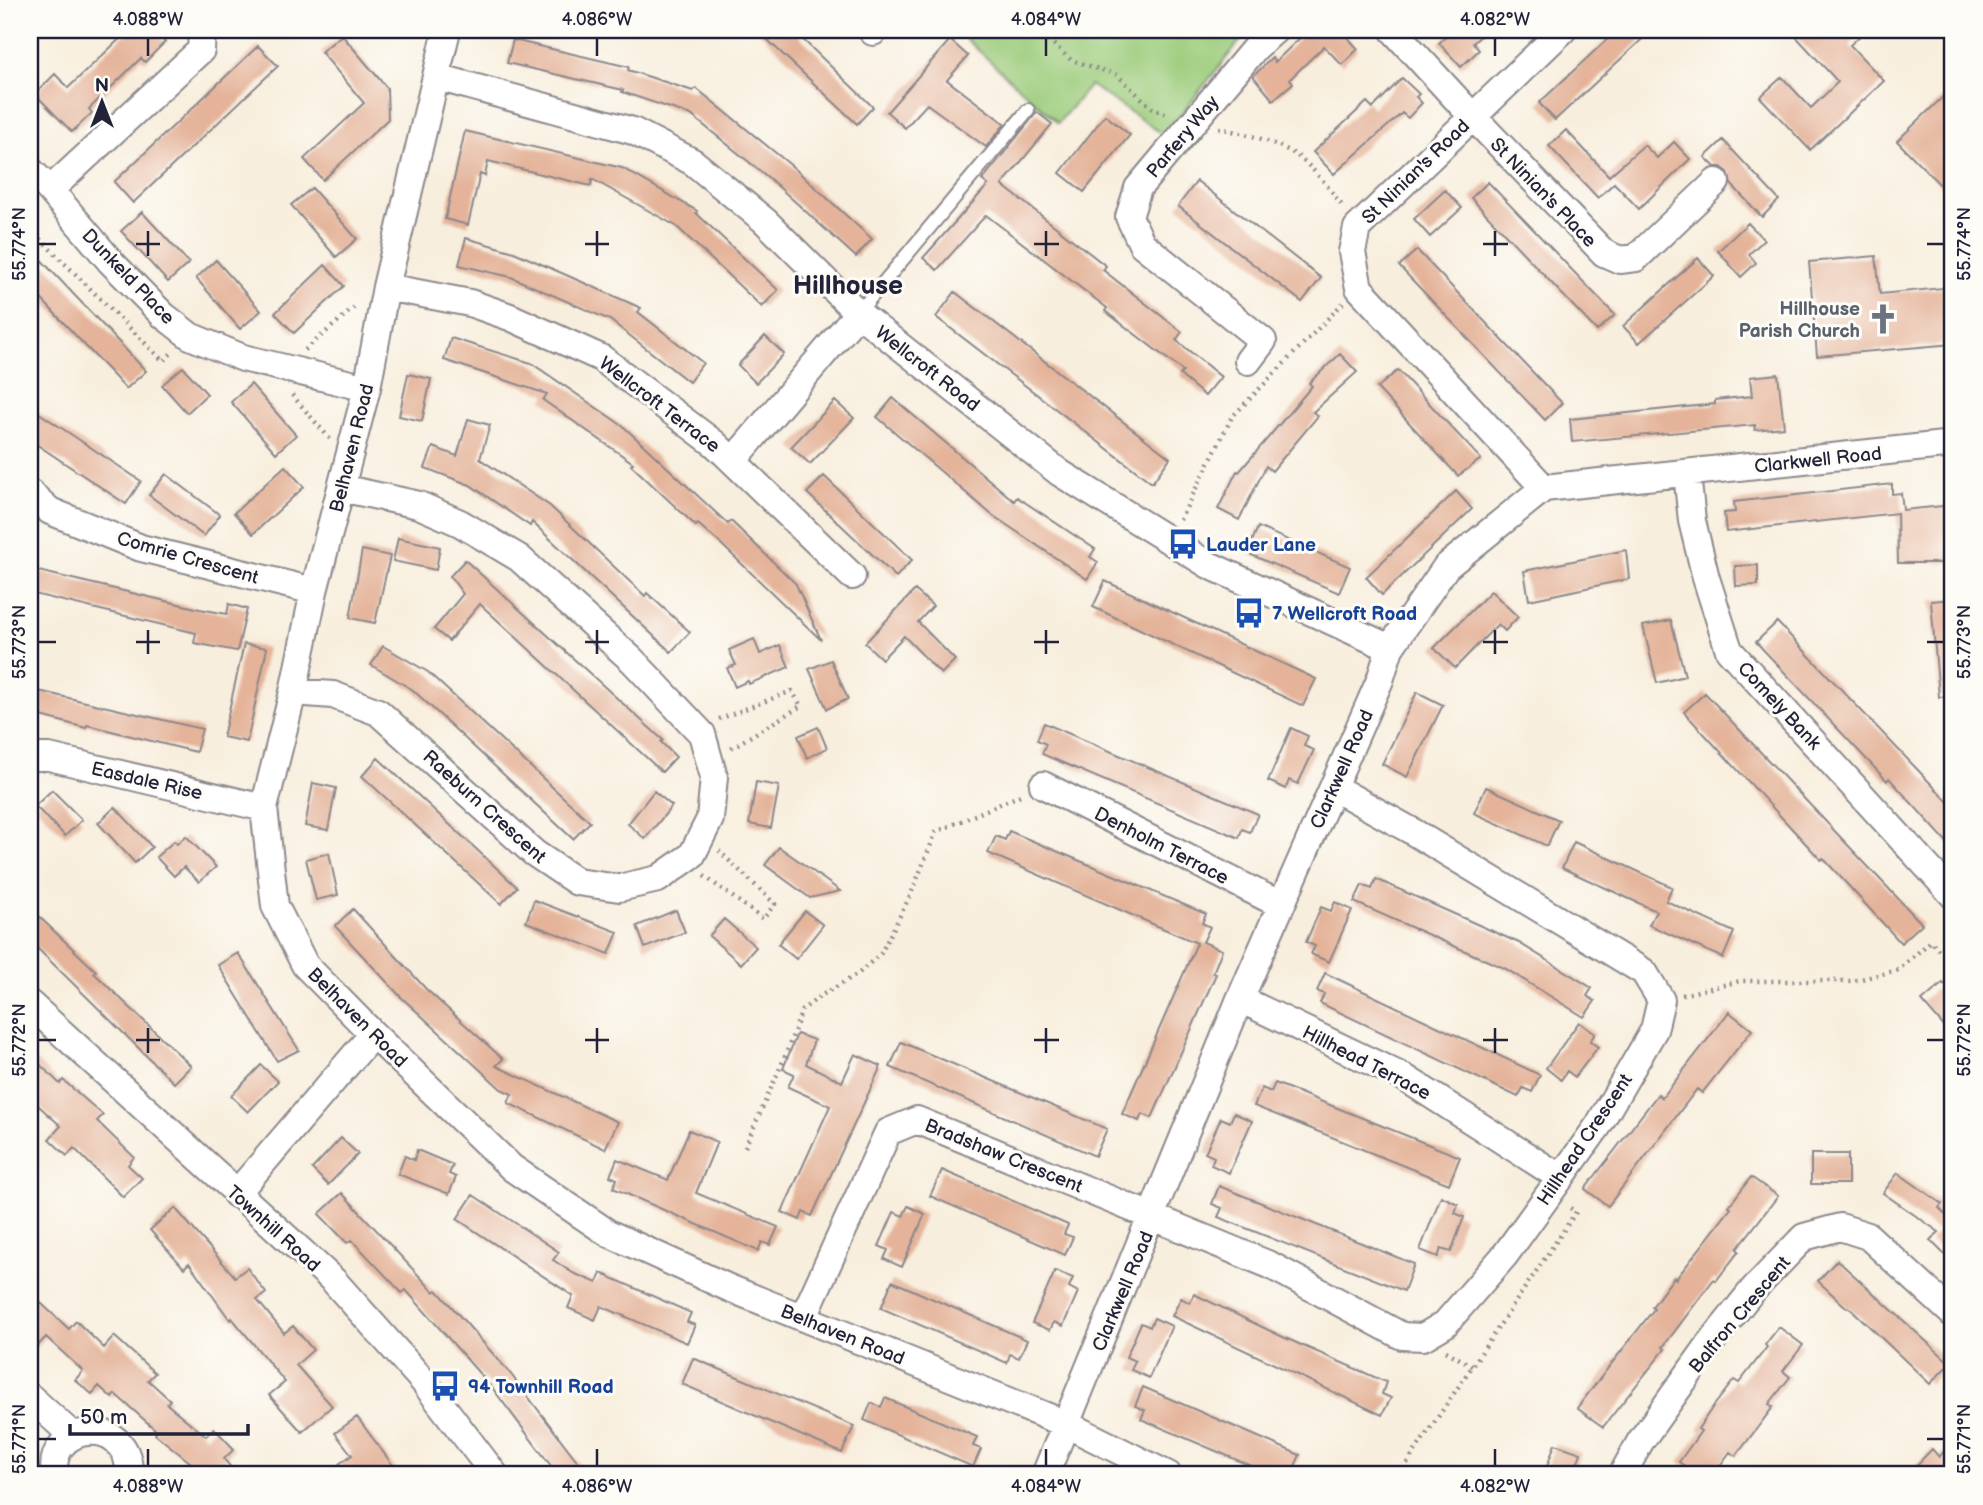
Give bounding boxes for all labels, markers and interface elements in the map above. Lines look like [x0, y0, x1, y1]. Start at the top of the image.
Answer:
text: 4.088°W [113, 9, 184, 30]
text: 4.086°W [562, 9, 633, 30]
text: 4.084°W [1011, 9, 1082, 30]
text: 4.082°W [1460, 9, 1531, 30]
north arrow [66, 66, 136, 136]
text: N [95, 75, 109, 98]
street label: Parfery Way [1142, 91, 1224, 183]
street label: St Ninian's Road [1357, 115, 1475, 229]
street label: St Ninian's Place [1485, 134, 1601, 253]
text: 55.774°N [9, 207, 30, 281]
text: 55.774°N [1954, 207, 1975, 281]
street label: Dunkeld Place [77, 225, 179, 330]
district label: Hillhouse [793, 271, 903, 302]
place label: Hillhouse Parish Church [1739, 298, 1860, 343]
church icon: Hillhouse Parish Church [1866, 302, 1900, 336]
street label: Wellcroft Road [870, 321, 984, 417]
street label: Wellcroft Terrace [594, 352, 724, 458]
street label: Belhaven Road [325, 382, 380, 515]
street label: Clarkwell Road [1753, 442, 1883, 479]
street label: Comrie Crescent [114, 527, 261, 590]
bus stop icon: Lauder Lane [1166, 527, 1200, 561]
place label: Lauder Lane [1206, 534, 1316, 557]
bus stop icon: 7 Wellcroft Road [1232, 596, 1266, 630]
place label: 7 Wellcroft Road [1272, 603, 1417, 626]
text: 55.773°N [9, 605, 30, 679]
text: 55.773°N [1954, 605, 1975, 679]
street label: Comely Bank [1732, 657, 1826, 755]
street label: Clarkwell Road [1306, 706, 1379, 833]
street label: Raeburn Crescent [418, 746, 550, 869]
street label: Easdale Rise [89, 757, 205, 805]
street label: Denholm Terrace [1090, 803, 1232, 890]
street label: Belhaven Road [302, 963, 412, 1073]
text: 55.772°N [9, 1003, 30, 1077]
text: 55.772°N [1954, 1003, 1975, 1077]
street label: Hillhead Terrace [1298, 1021, 1434, 1106]
street label: Hillhead Crescent [1533, 1069, 1638, 1210]
street label: Bradshaw Crescent [921, 1114, 1086, 1199]
street label: Townhill Road [221, 1181, 325, 1277]
street label: Clarkwell Road [1088, 1228, 1159, 1355]
street label: Balfron Crescent [1685, 1252, 1796, 1378]
street label: Belhaven Road [777, 1300, 908, 1371]
bus stop icon: 94 Townhill Road [428, 1369, 462, 1403]
place label: 94 Townhill Road [468, 1376, 614, 1399]
scale bar [70, 1393, 248, 1437]
text: 55.771°N [9, 1404, 30, 1474]
text: 55.771°N [1954, 1404, 1975, 1474]
text: 50 m [80, 1405, 127, 1430]
text: 4.088°W [113, 1476, 184, 1497]
text: 4.086°W [562, 1476, 633, 1497]
text: 4.084°W [1011, 1476, 1082, 1497]
text: 4.082°W [1460, 1476, 1531, 1497]

